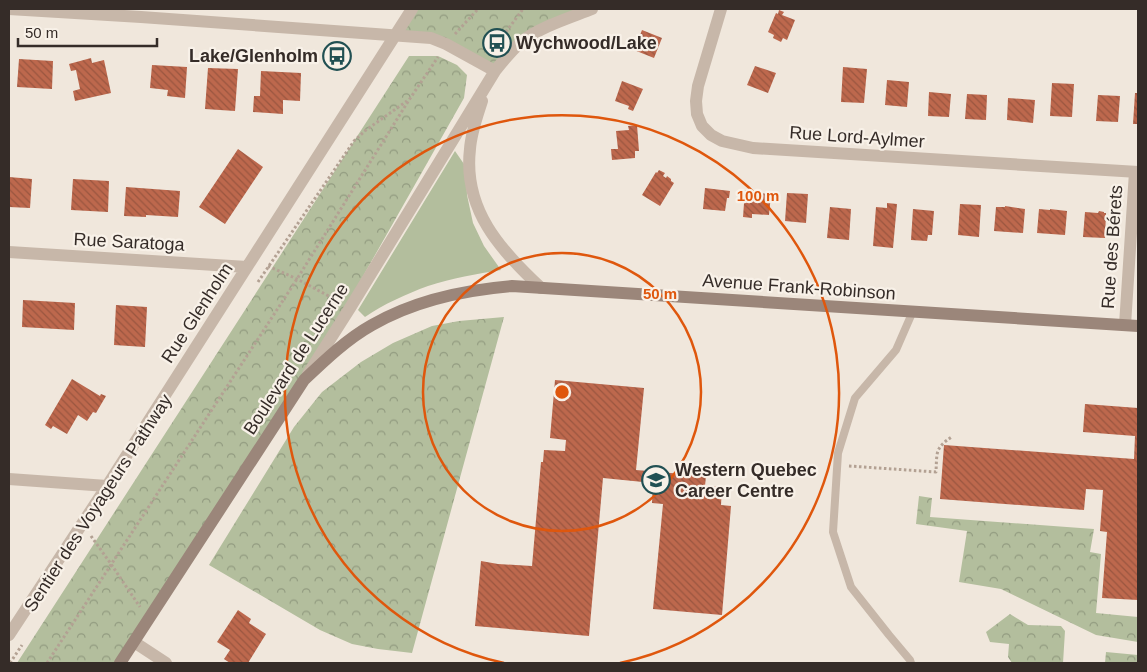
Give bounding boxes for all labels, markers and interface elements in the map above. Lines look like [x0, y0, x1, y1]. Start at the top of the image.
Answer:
scale bar [18, 15, 156, 47]
text: 50 m [25, 24, 58, 41]
bus stop icon: Wychwood/Lake [482, 28, 512, 58]
place label: Wychwood/Lake [516, 33, 657, 53]
bus stop icon: Lake/Glenholm [322, 41, 352, 71]
place label: Lake/Glenholm [189, 46, 318, 66]
street label: Rue Lord-Aylmer [789, 122, 925, 152]
street label: Rue des Bérets [1098, 184, 1126, 310]
text: 100 m [737, 187, 779, 204]
street label: Rue Saratoga [73, 229, 186, 255]
street label: Rue Glenholm [157, 259, 237, 367]
street label: Avenue Frank-Robinson [702, 270, 896, 304]
street label: Boulevard de Lucerne [240, 280, 352, 438]
text: 50 m [643, 285, 677, 302]
centre of rings [553, 383, 571, 401]
street label: Sentier des Voyageurs Pathway [20, 391, 176, 615]
place label: Western Quebec Career Centre [675, 460, 817, 501]
school or university icon: Western Quebec Career Centre [641, 465, 671, 495]

